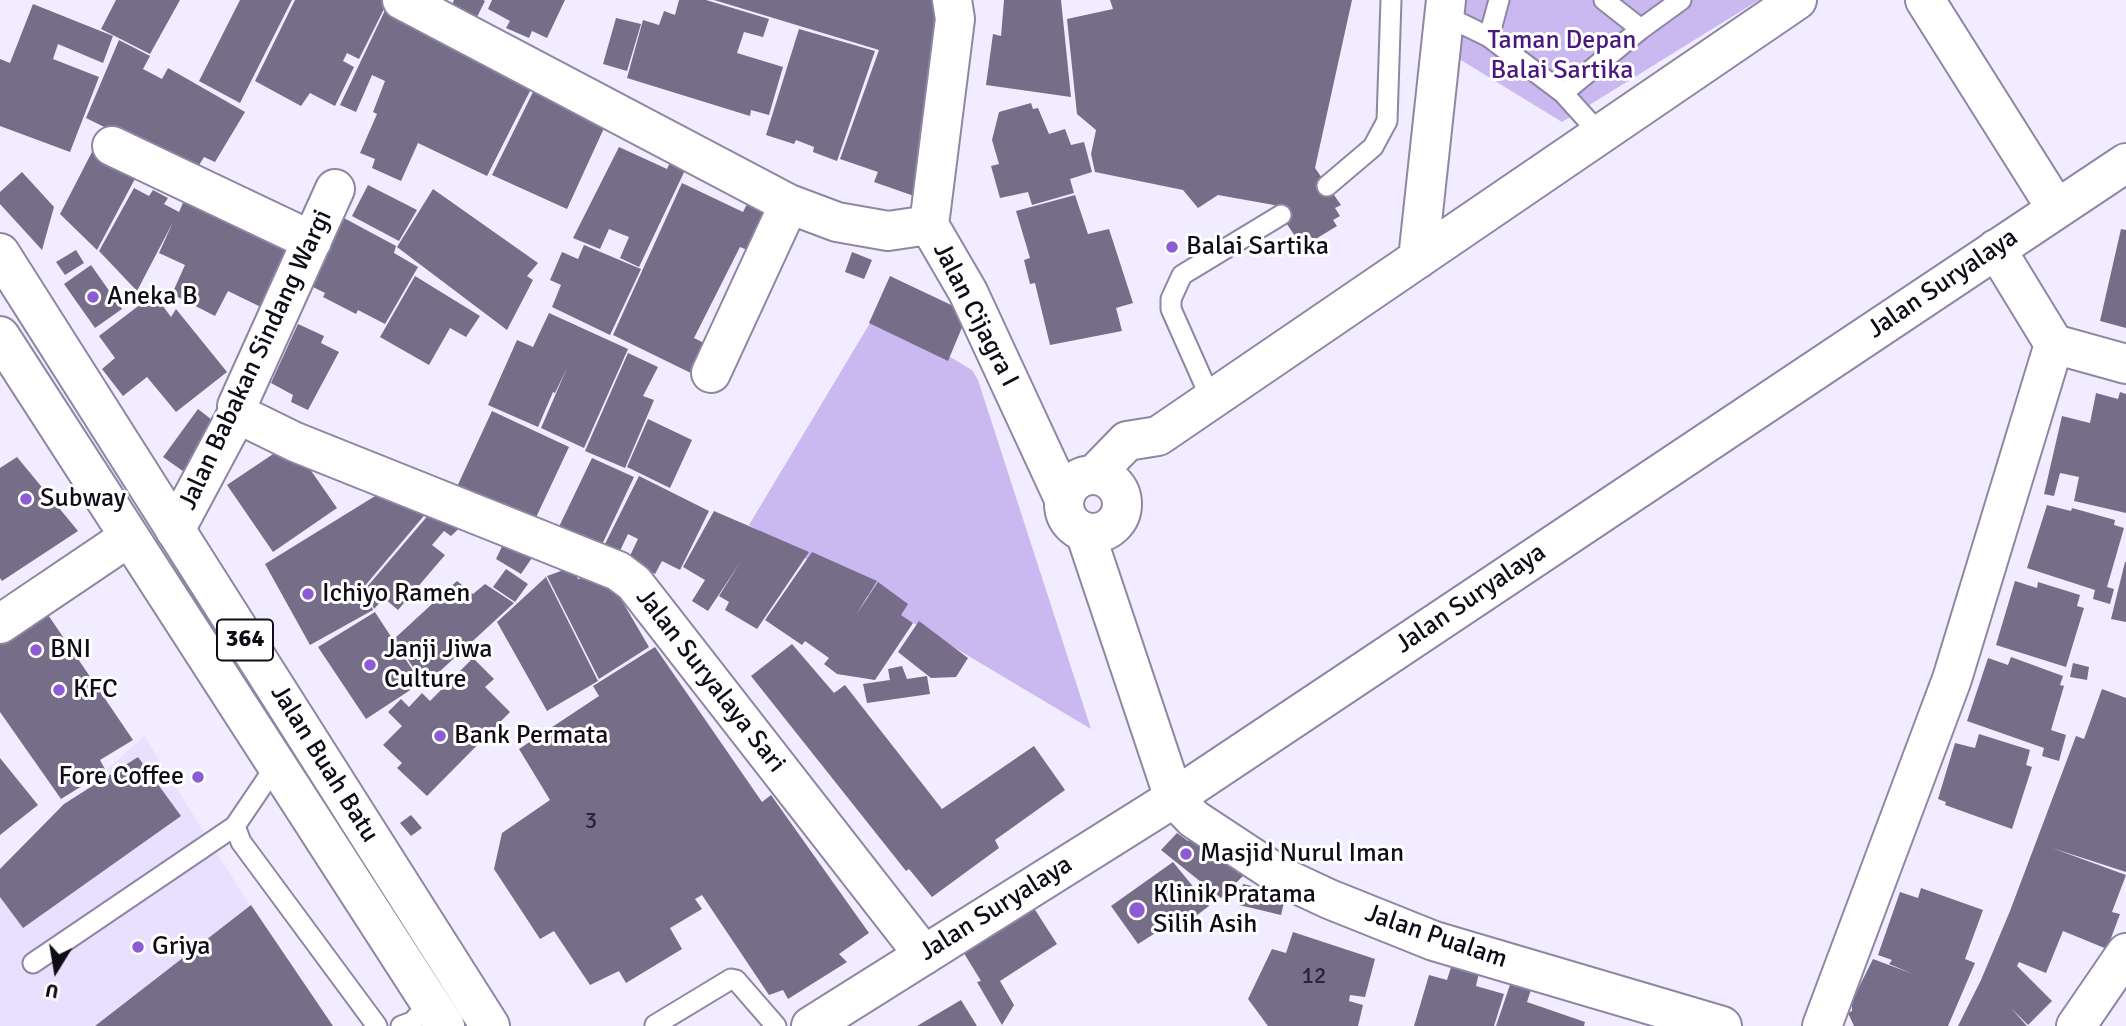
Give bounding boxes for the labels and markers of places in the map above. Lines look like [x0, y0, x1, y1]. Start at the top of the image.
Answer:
place label: Balai Sartika [1186, 231, 1329, 263]
marker: Balai Sartika [1164, 239, 1180, 255]
place label: Aneka B [107, 281, 198, 313]
marker: Aneka B [85, 289, 101, 305]
place label: Subway [40, 483, 126, 515]
marker: Subway [18, 491, 34, 507]
place label: Ichiyo Ramen [322, 578, 470, 610]
marker: Ichiyo Ramen [300, 586, 316, 602]
place label: BNI [50, 634, 91, 666]
place label: Janji Jiwa Culture [384, 634, 492, 696]
marker: BNI [28, 642, 44, 658]
marker: Janji Jiwa Culture [362, 657, 378, 673]
place label: KFC [73, 674, 118, 706]
marker: KFC [51, 682, 67, 698]
place label: Bank Permata [454, 720, 608, 752]
marker: Bank Permata [432, 728, 448, 744]
place label: Fore Coffee [59, 761, 184, 793]
marker: Fore Coffee [190, 769, 206, 785]
place label: Masjid Nurul Iman [1200, 838, 1404, 870]
marker: Masjid Nurul Iman [1178, 846, 1194, 862]
place label: Klinik Pratama Silih Asih [1153, 879, 1316, 940]
marker: Klinik Pratama Silih Asih [1127, 900, 1147, 920]
place label: Griya [152, 931, 211, 963]
marker: Griya [130, 939, 146, 955]

